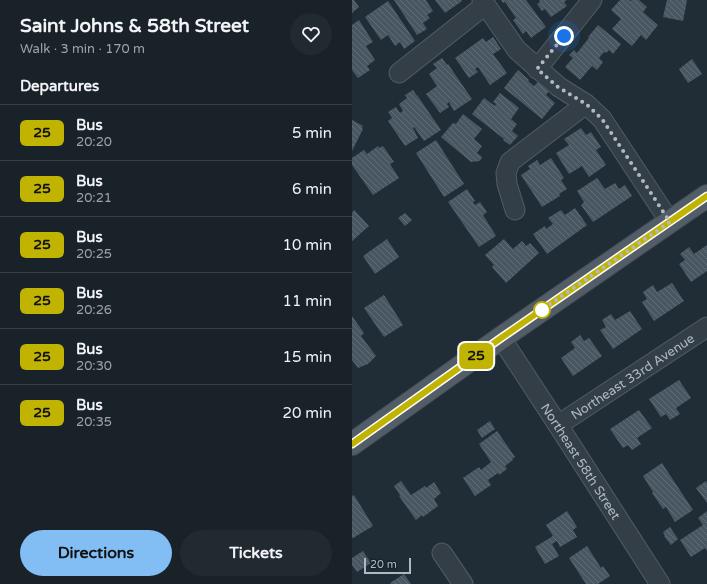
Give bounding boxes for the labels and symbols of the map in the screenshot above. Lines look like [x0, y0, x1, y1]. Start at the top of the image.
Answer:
your location [554, 26, 574, 46]
unlabelled marker [533, 301, 551, 319]
street label: Northeast 33rd Avenue [568, 331, 698, 423]
line badge: 25 [458, 343, 494, 369]
street label: Northeast 58th Street [537, 401, 624, 523]
scale bar [364, 556, 411, 575]

